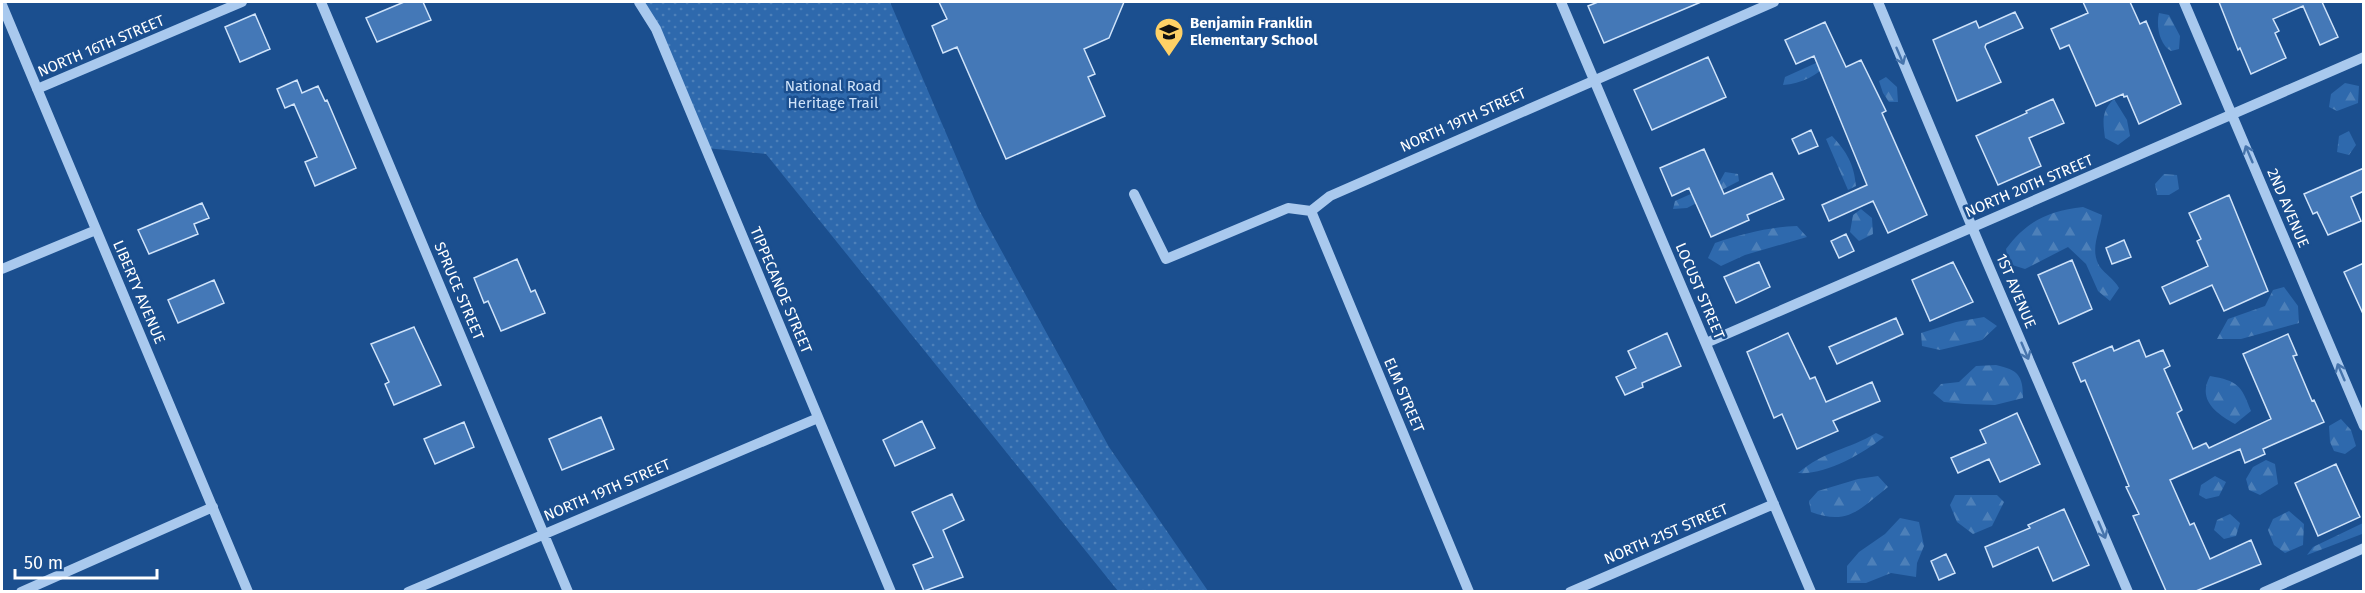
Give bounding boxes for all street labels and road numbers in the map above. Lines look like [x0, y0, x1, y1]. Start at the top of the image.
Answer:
street label: NORTH 16TH STREET [35, 11, 167, 81]
street label: NORTH 19TH STREET [1397, 84, 1529, 156]
street label: NORTH 20TH STREET [1962, 151, 2096, 221]
street label: 2ND AVENUE [2263, 166, 2313, 250]
street label: TIPPECANOE STREET [746, 224, 816, 356]
street label: LIBERTY AVENUE [109, 238, 169, 346]
street label: SPRUCE STREET [430, 239, 488, 343]
street label: LOCUST STREET [1672, 240, 1729, 342]
street label: 1ST AVENUE [1992, 251, 2040, 331]
street label: ELM STREET [1380, 355, 1428, 435]
street label: NORTH 19TH STREET [541, 455, 673, 525]
street label: NORTH 21ST STREET [1601, 500, 1731, 568]

